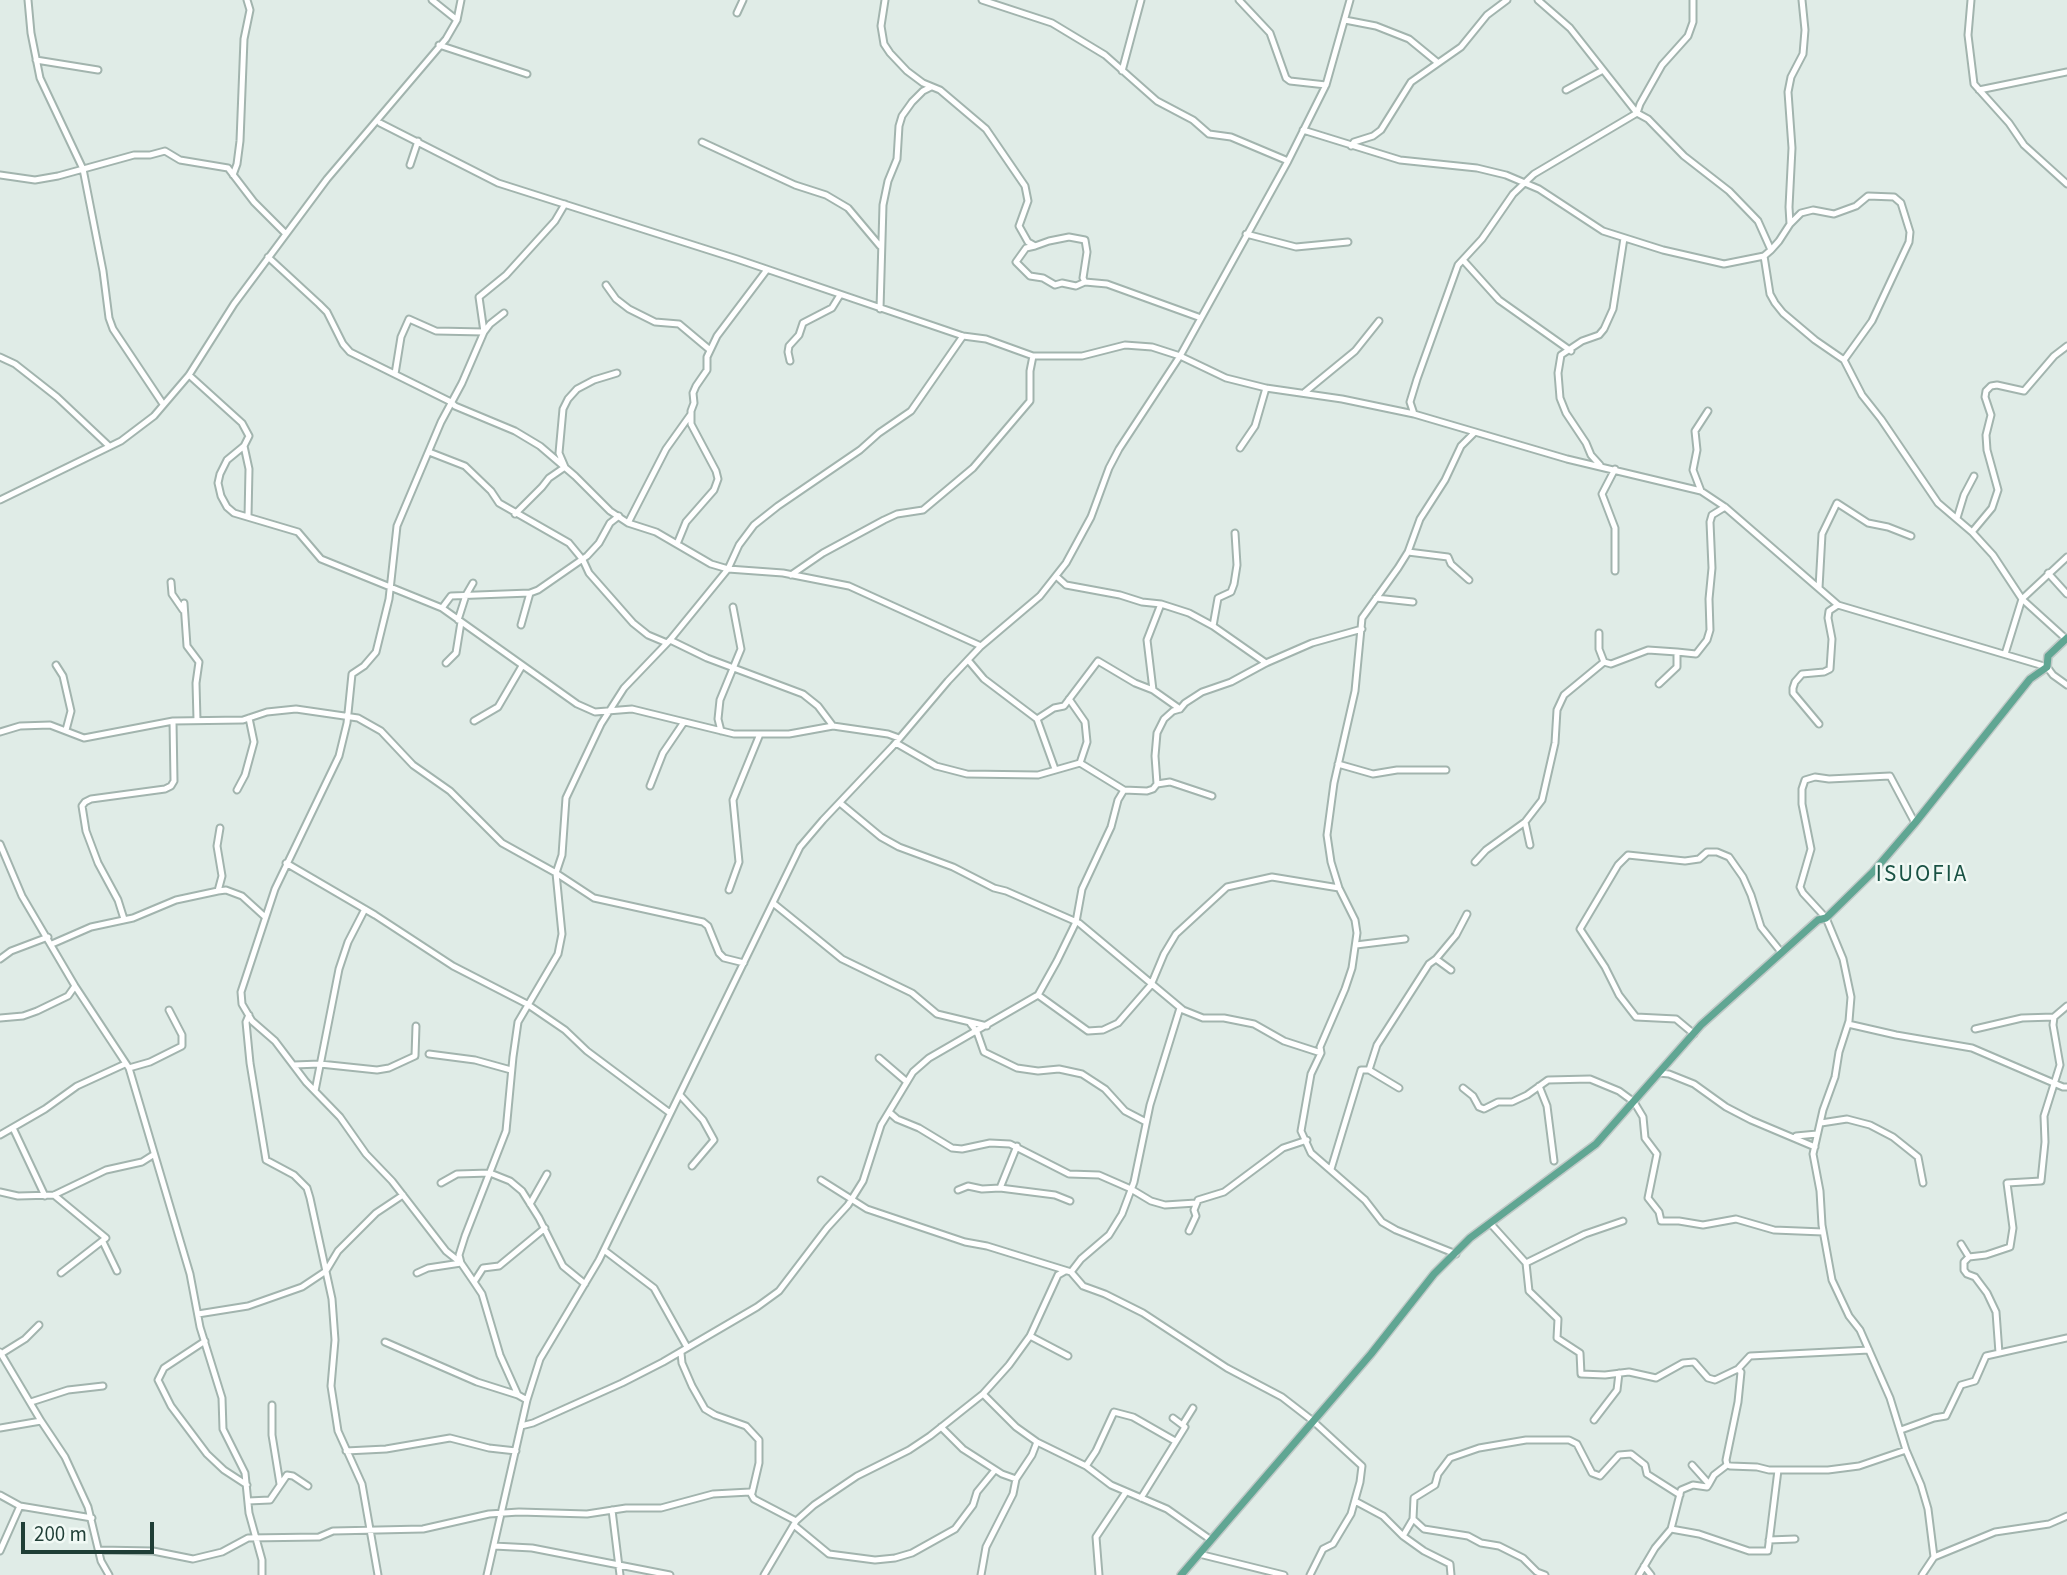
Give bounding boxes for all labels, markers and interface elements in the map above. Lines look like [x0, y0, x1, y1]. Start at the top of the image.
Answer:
district label: ISUOFIA [1877, 862, 1967, 890]
scale bar [24, 1508, 158, 1552]
text: 200 m [34, 1519, 87, 1549]

